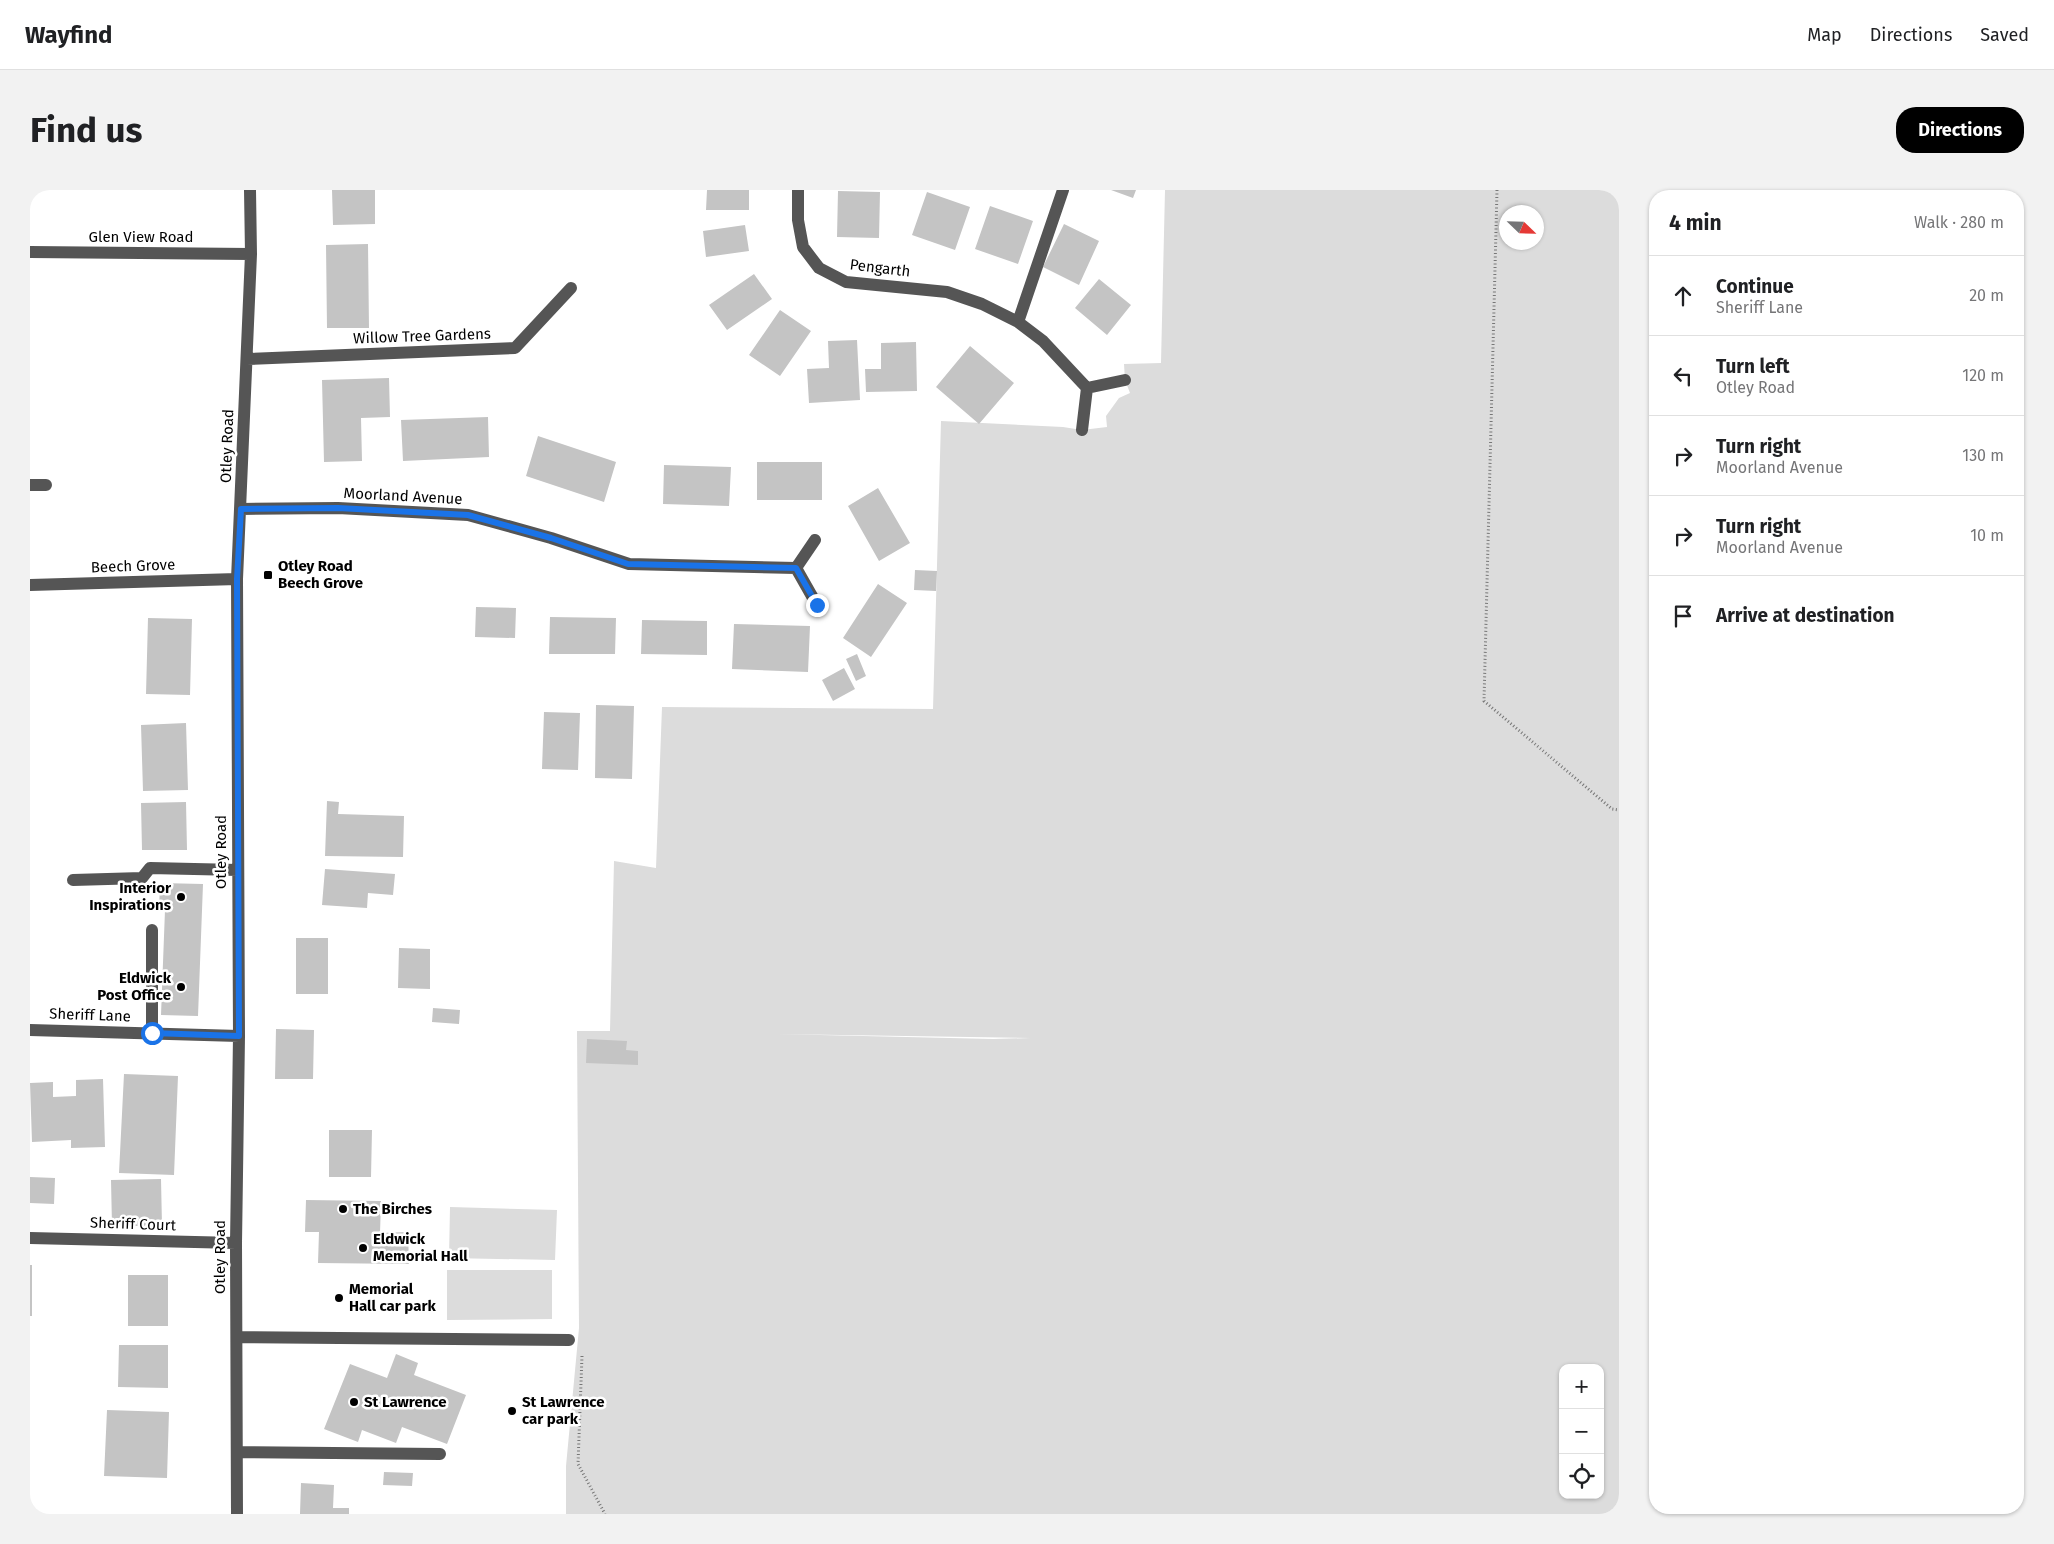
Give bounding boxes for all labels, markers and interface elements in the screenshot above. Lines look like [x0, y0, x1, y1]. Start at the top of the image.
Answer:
text: Wayfind [25, 21, 112, 49]
text: Map [1807, 24, 1842, 46]
text: Directions [1870, 24, 1952, 46]
text: Saved [1980, 24, 2029, 46]
button: Directions [1896, 107, 2024, 153]
text: Find us [30, 109, 142, 151]
north arrow [1499, 205, 1544, 250]
text: 4 min [1669, 210, 1722, 236]
text: Walk · 280 m [1914, 213, 2004, 232]
street label: Glen View Road [89, 228, 193, 246]
street label: Pengarth [849, 255, 911, 281]
text: Continue [1716, 275, 1794, 298]
icon: ahead [1669, 282, 1697, 310]
text: 20 m [1969, 286, 2004, 305]
text: Sheriff Lane [1716, 298, 1803, 317]
street label: Willow Tree Gardens [353, 325, 491, 347]
text: Turn left [1716, 355, 1790, 378]
icon: left [1669, 362, 1697, 390]
text: 120 m [1962, 366, 2004, 385]
text: Otley Road [1716, 378, 1795, 397]
street label: Otley Road [217, 409, 237, 483]
text: Turn right [1716, 435, 1801, 458]
icon: right [1669, 442, 1697, 470]
text: 130 m [1962, 446, 2004, 465]
text: Moorland Avenue [1716, 458, 1843, 477]
street label: Moorland Avenue [343, 484, 463, 508]
text: Turn right [1716, 515, 1801, 538]
icon: right [1669, 522, 1697, 550]
text: 10 m [1970, 526, 2004, 545]
text: Moorland Avenue [1716, 538, 1843, 557]
street label: Beech Grove [91, 556, 175, 576]
place label: Otley Road Beech Grove [278, 557, 363, 592]
marker: Otley Road Beech Grove [262, 569, 274, 581]
route end [806, 594, 829, 617]
icon: arrive [1669, 602, 1697, 630]
text: Arrive at destination [1716, 604, 1895, 627]
street label: Otley Road [212, 815, 230, 889]
place label: Interior Inspirations [89, 879, 172, 914]
marker: Interior Inspirations [175, 891, 187, 903]
place label: Eldwick Post Office [97, 969, 172, 1004]
marker: Eldwick Post Office [175, 981, 187, 993]
street label: Sheriff Lane [49, 1005, 131, 1025]
route start [141, 1022, 164, 1045]
place label: The Birches [353, 1200, 432, 1218]
marker: The Birches [337, 1203, 349, 1215]
street label: Sheriff Court [90, 1214, 177, 1235]
street label: Otley Road [211, 1220, 229, 1294]
place label: Eldwick Memorial Hall [373, 1230, 468, 1265]
marker: Eldwick Memorial Hall [357, 1242, 369, 1254]
place label: Memorial Hall car park [349, 1280, 436, 1315]
marker: Memorial Hall car park [333, 1292, 345, 1304]
map controls [1559, 1364, 1604, 1499]
button: + [1559, 1364, 1604, 1409]
place label: St Lawrence [364, 1393, 447, 1411]
place label: St Lawrence car park [522, 1393, 605, 1428]
marker: St Lawrence [348, 1396, 360, 1408]
marker: St Lawrence car park [506, 1405, 518, 1417]
button: − [1559, 1409, 1604, 1454]
button: locate [1559, 1454, 1604, 1499]

